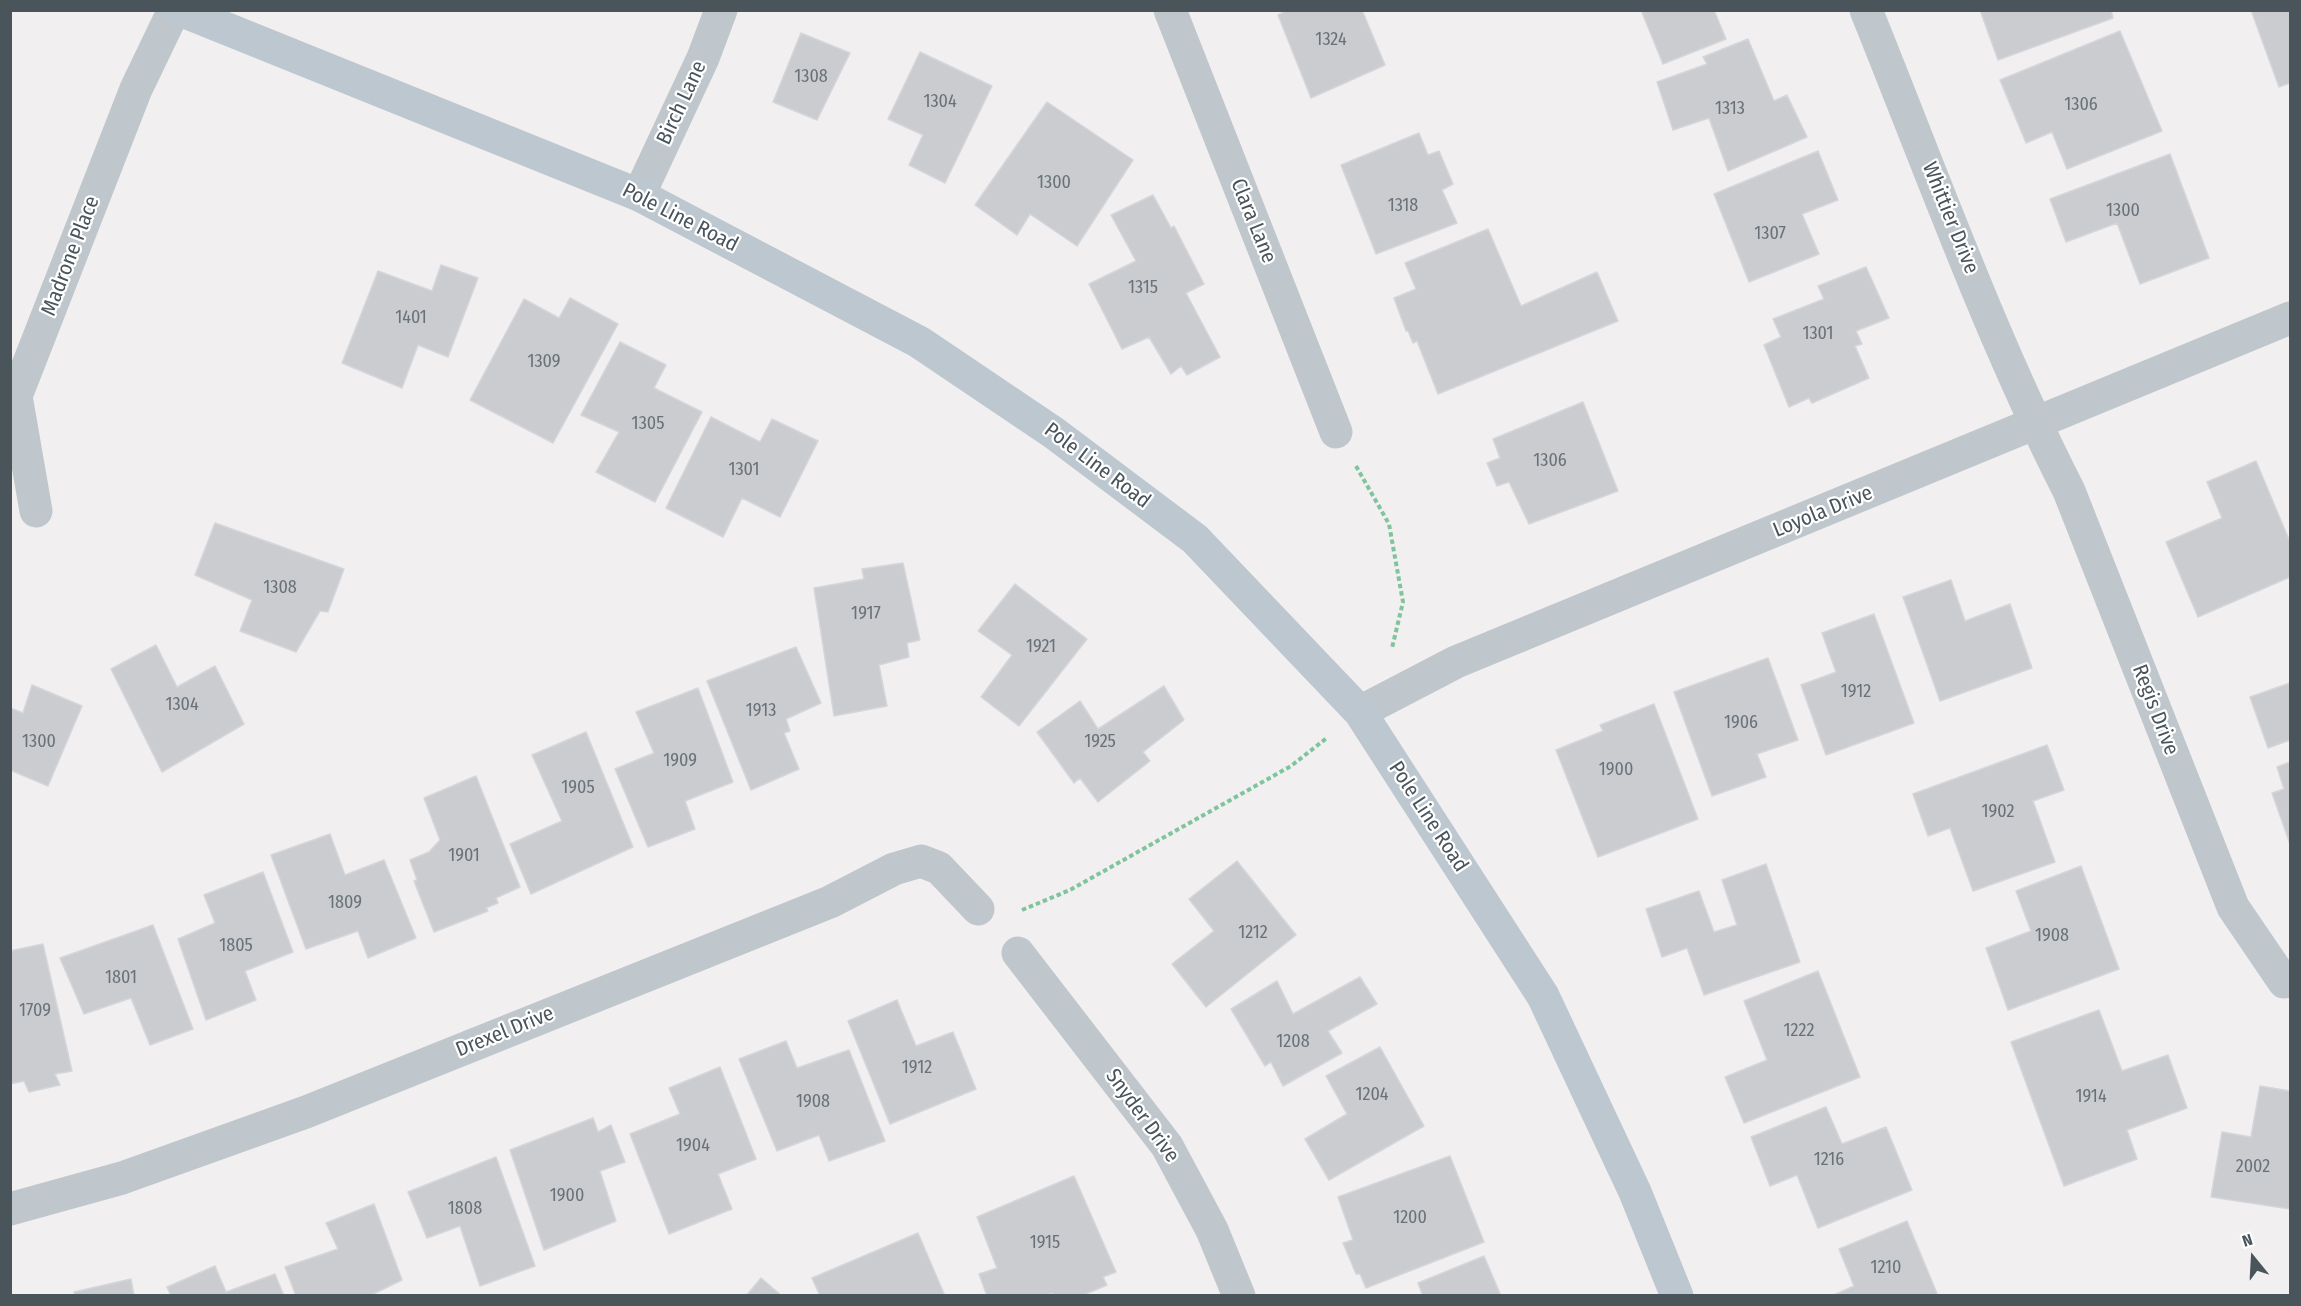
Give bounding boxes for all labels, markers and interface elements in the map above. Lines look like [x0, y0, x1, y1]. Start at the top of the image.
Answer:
house number: 1324 [1315, 29, 1347, 51]
street label: Birch Lane [652, 57, 712, 149]
house number: 1308 [794, 66, 828, 88]
house number: 1304 [923, 91, 957, 113]
house number: 1306 [2064, 94, 2098, 116]
house number: 1313 [1715, 98, 1745, 120]
street label: Whittier Drive [1916, 158, 1984, 278]
house number: 1300 [1037, 172, 1071, 194]
street label: Clara Lane [1225, 175, 1281, 267]
street label: Pole Line Road [618, 178, 742, 258]
street label: Madrone Place [37, 193, 105, 319]
house number: 1318 [1388, 195, 1418, 217]
house number: 1300 [2106, 200, 2140, 222]
house number: 1307 [1754, 223, 1786, 245]
house number: 1315 [1128, 277, 1158, 299]
house number: 1401 [395, 307, 427, 329]
house number: 1301 [1802, 323, 1834, 345]
house number: 1309 [527, 351, 561, 373]
house number: 1305 [632, 413, 664, 435]
street label: Pole Line Road [1039, 418, 1155, 514]
house number: 1306 [1533, 450, 1567, 472]
house number: 1301 [728, 459, 760, 481]
street label: Loyola Drive [1769, 481, 1877, 543]
house number: 1308 [263, 577, 297, 599]
house number: 1917 [851, 603, 881, 625]
house number: 1921 [1026, 636, 1056, 658]
street label: Regis Drive [2126, 661, 2184, 759]
house number: 1912 [1841, 681, 1871, 703]
house number: 1304 [165, 694, 199, 716]
house number: 1913 [746, 700, 776, 722]
house number: 1906 [1724, 712, 1758, 734]
house number: 1300 [22, 731, 56, 753]
house number: 1925 [1084, 731, 1116, 753]
house number: 1909 [663, 750, 697, 772]
street label: Pole Line Road [1383, 757, 1473, 877]
house number: 1900 [1599, 759, 1633, 781]
house number: 1905 [561, 777, 595, 799]
house number: 1902 [1982, 801, 2014, 823]
house number: 1901 [448, 845, 480, 867]
house number: 1809 [328, 892, 362, 914]
house number: 1212 [1238, 922, 1268, 944]
house number: 1908 [2035, 925, 2069, 947]
house number: 1805 [219, 935, 253, 957]
house number: 1801 [105, 967, 137, 989]
house number: 1709 [19, 1000, 51, 1022]
street label: Drexel Drive [452, 1001, 558, 1063]
house number: 1222 [1784, 1020, 1814, 1042]
house number: 1208 [1276, 1031, 1310, 1053]
house number: 1912 [902, 1057, 932, 1079]
street label: Snyder Drive [1100, 1065, 1184, 1167]
house number: 1204 [1355, 1084, 1389, 1106]
house number: 1914 [2075, 1086, 2107, 1108]
house number: 1908 [796, 1091, 830, 1113]
house number: 1904 [676, 1135, 710, 1157]
house number: 1216 [1814, 1149, 1844, 1171]
house number: 2002 [2236, 1156, 2270, 1178]
house number: 1900 [550, 1185, 584, 1207]
house number: 1808 [448, 1198, 482, 1220]
house number: 1200 [1393, 1207, 1427, 1229]
north arrow [2223, 1228, 2283, 1288]
text: N [2240, 1230, 2255, 1251]
house number: 1915 [1030, 1232, 1060, 1254]
house number: 1210 [1871, 1257, 1901, 1279]

